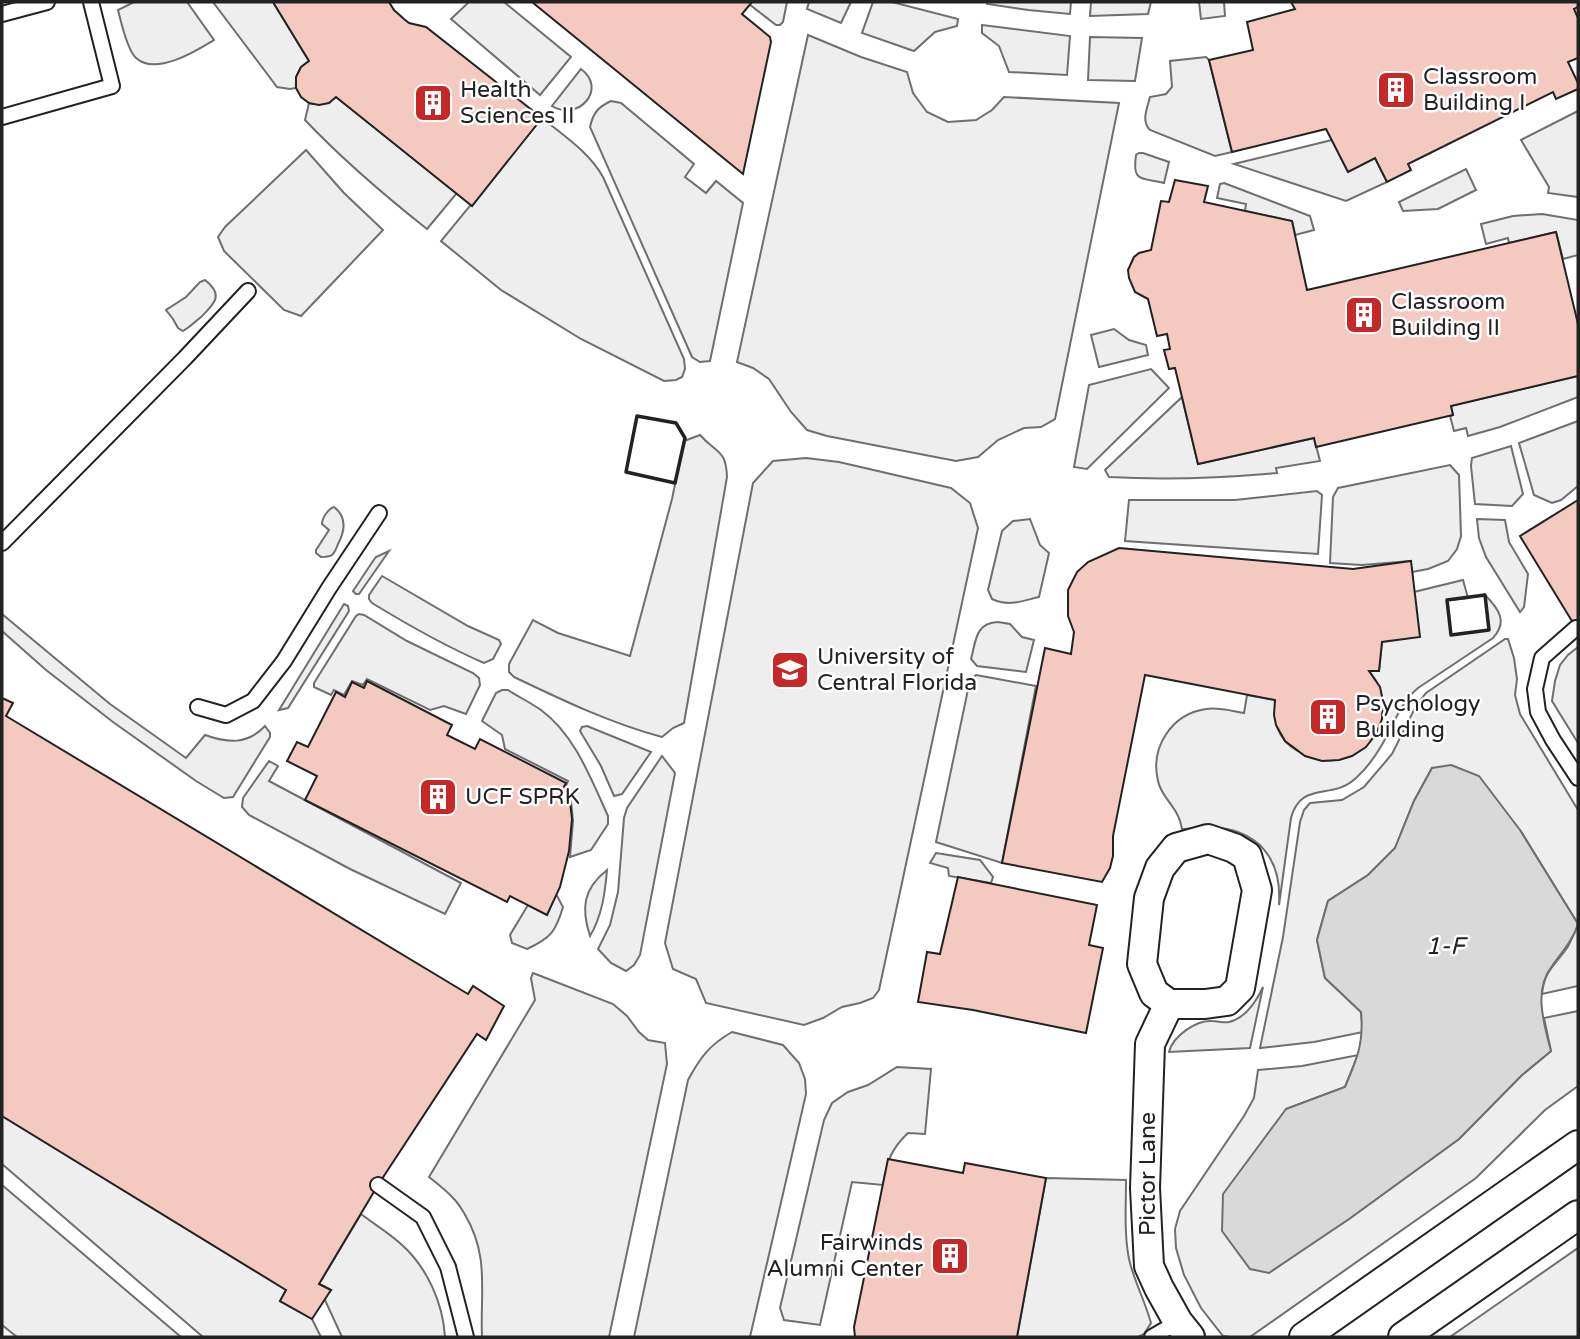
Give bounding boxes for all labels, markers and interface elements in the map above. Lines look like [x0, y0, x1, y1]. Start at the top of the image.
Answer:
place label: Classroom Building I [1423, 63, 1537, 117]
building icon: Classroom Building I [1375, 69, 1417, 111]
place label: Health Sciences II [460, 76, 575, 130]
building icon: Health Sciences II [412, 82, 454, 124]
place label: Classroom Building II [1391, 288, 1505, 342]
building icon: Classroom Building II [1343, 294, 1385, 336]
place label: University of Central Florida [817, 643, 977, 697]
school or university icon: University of Central Florida [769, 649, 811, 691]
place label: Psychology Building [1355, 690, 1480, 744]
building icon: Psychology Building [1307, 696, 1349, 738]
building icon: UCF SPRK [417, 776, 459, 818]
place label: UCF SPRK [465, 783, 580, 811]
water label: 1-F [1425, 932, 1468, 961]
street label: Pictor Lane [1134, 1112, 1162, 1236]
place label: Fairwinds Alumni Center [767, 1229, 923, 1283]
building icon: Fairwinds Alumni Center [929, 1235, 971, 1277]

